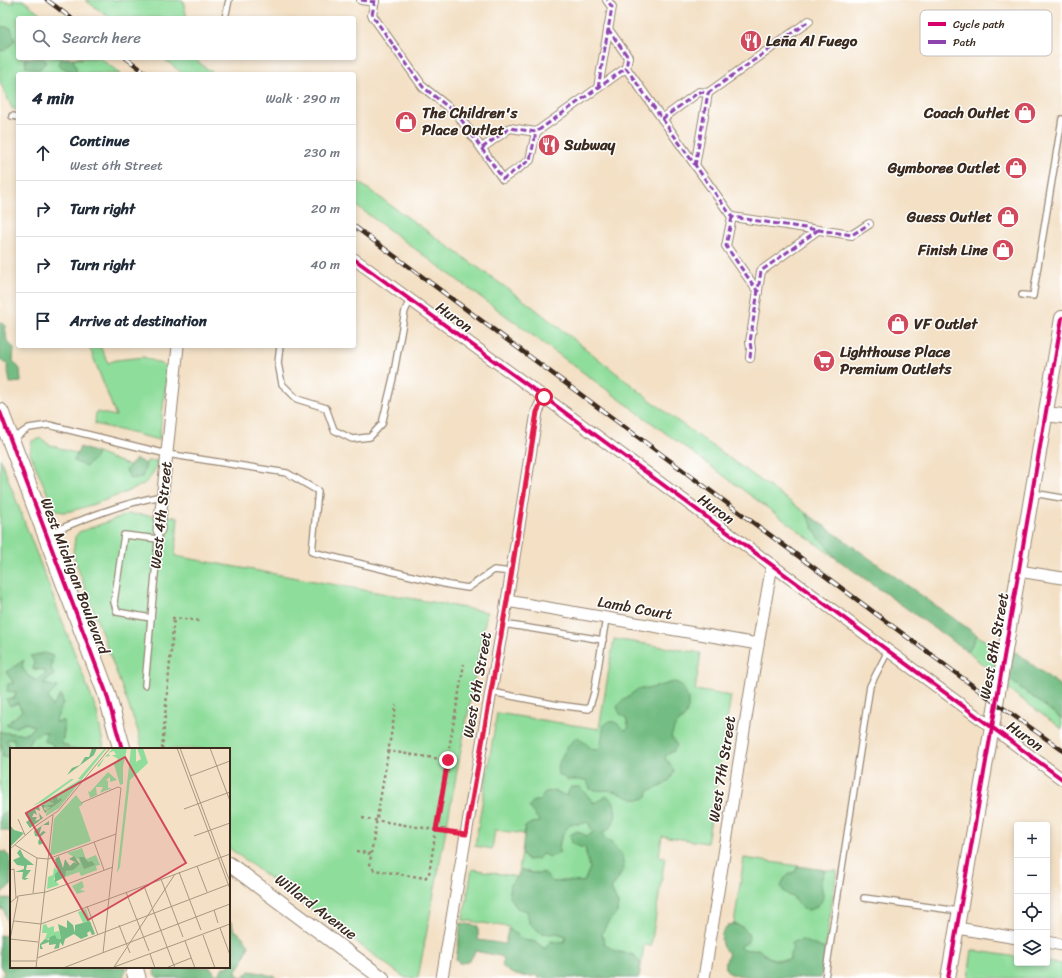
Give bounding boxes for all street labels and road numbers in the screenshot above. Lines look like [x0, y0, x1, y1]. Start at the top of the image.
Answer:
street label: Huron [430, 295, 478, 339]
street label: West 4th Street [142, 460, 180, 570]
street label: Huron [692, 487, 740, 531]
street label: West Michigan Boulevard [33, 494, 117, 659]
street label: Lamb Court [596, 589, 675, 627]
street label: West 8th Street [972, 590, 1016, 701]
street label: West 6th Street [455, 630, 499, 740]
street label: West 7th Street [701, 714, 743, 824]
street label: Huron [1001, 714, 1049, 758]
street label: Willard Avenue [269, 867, 363, 947]

